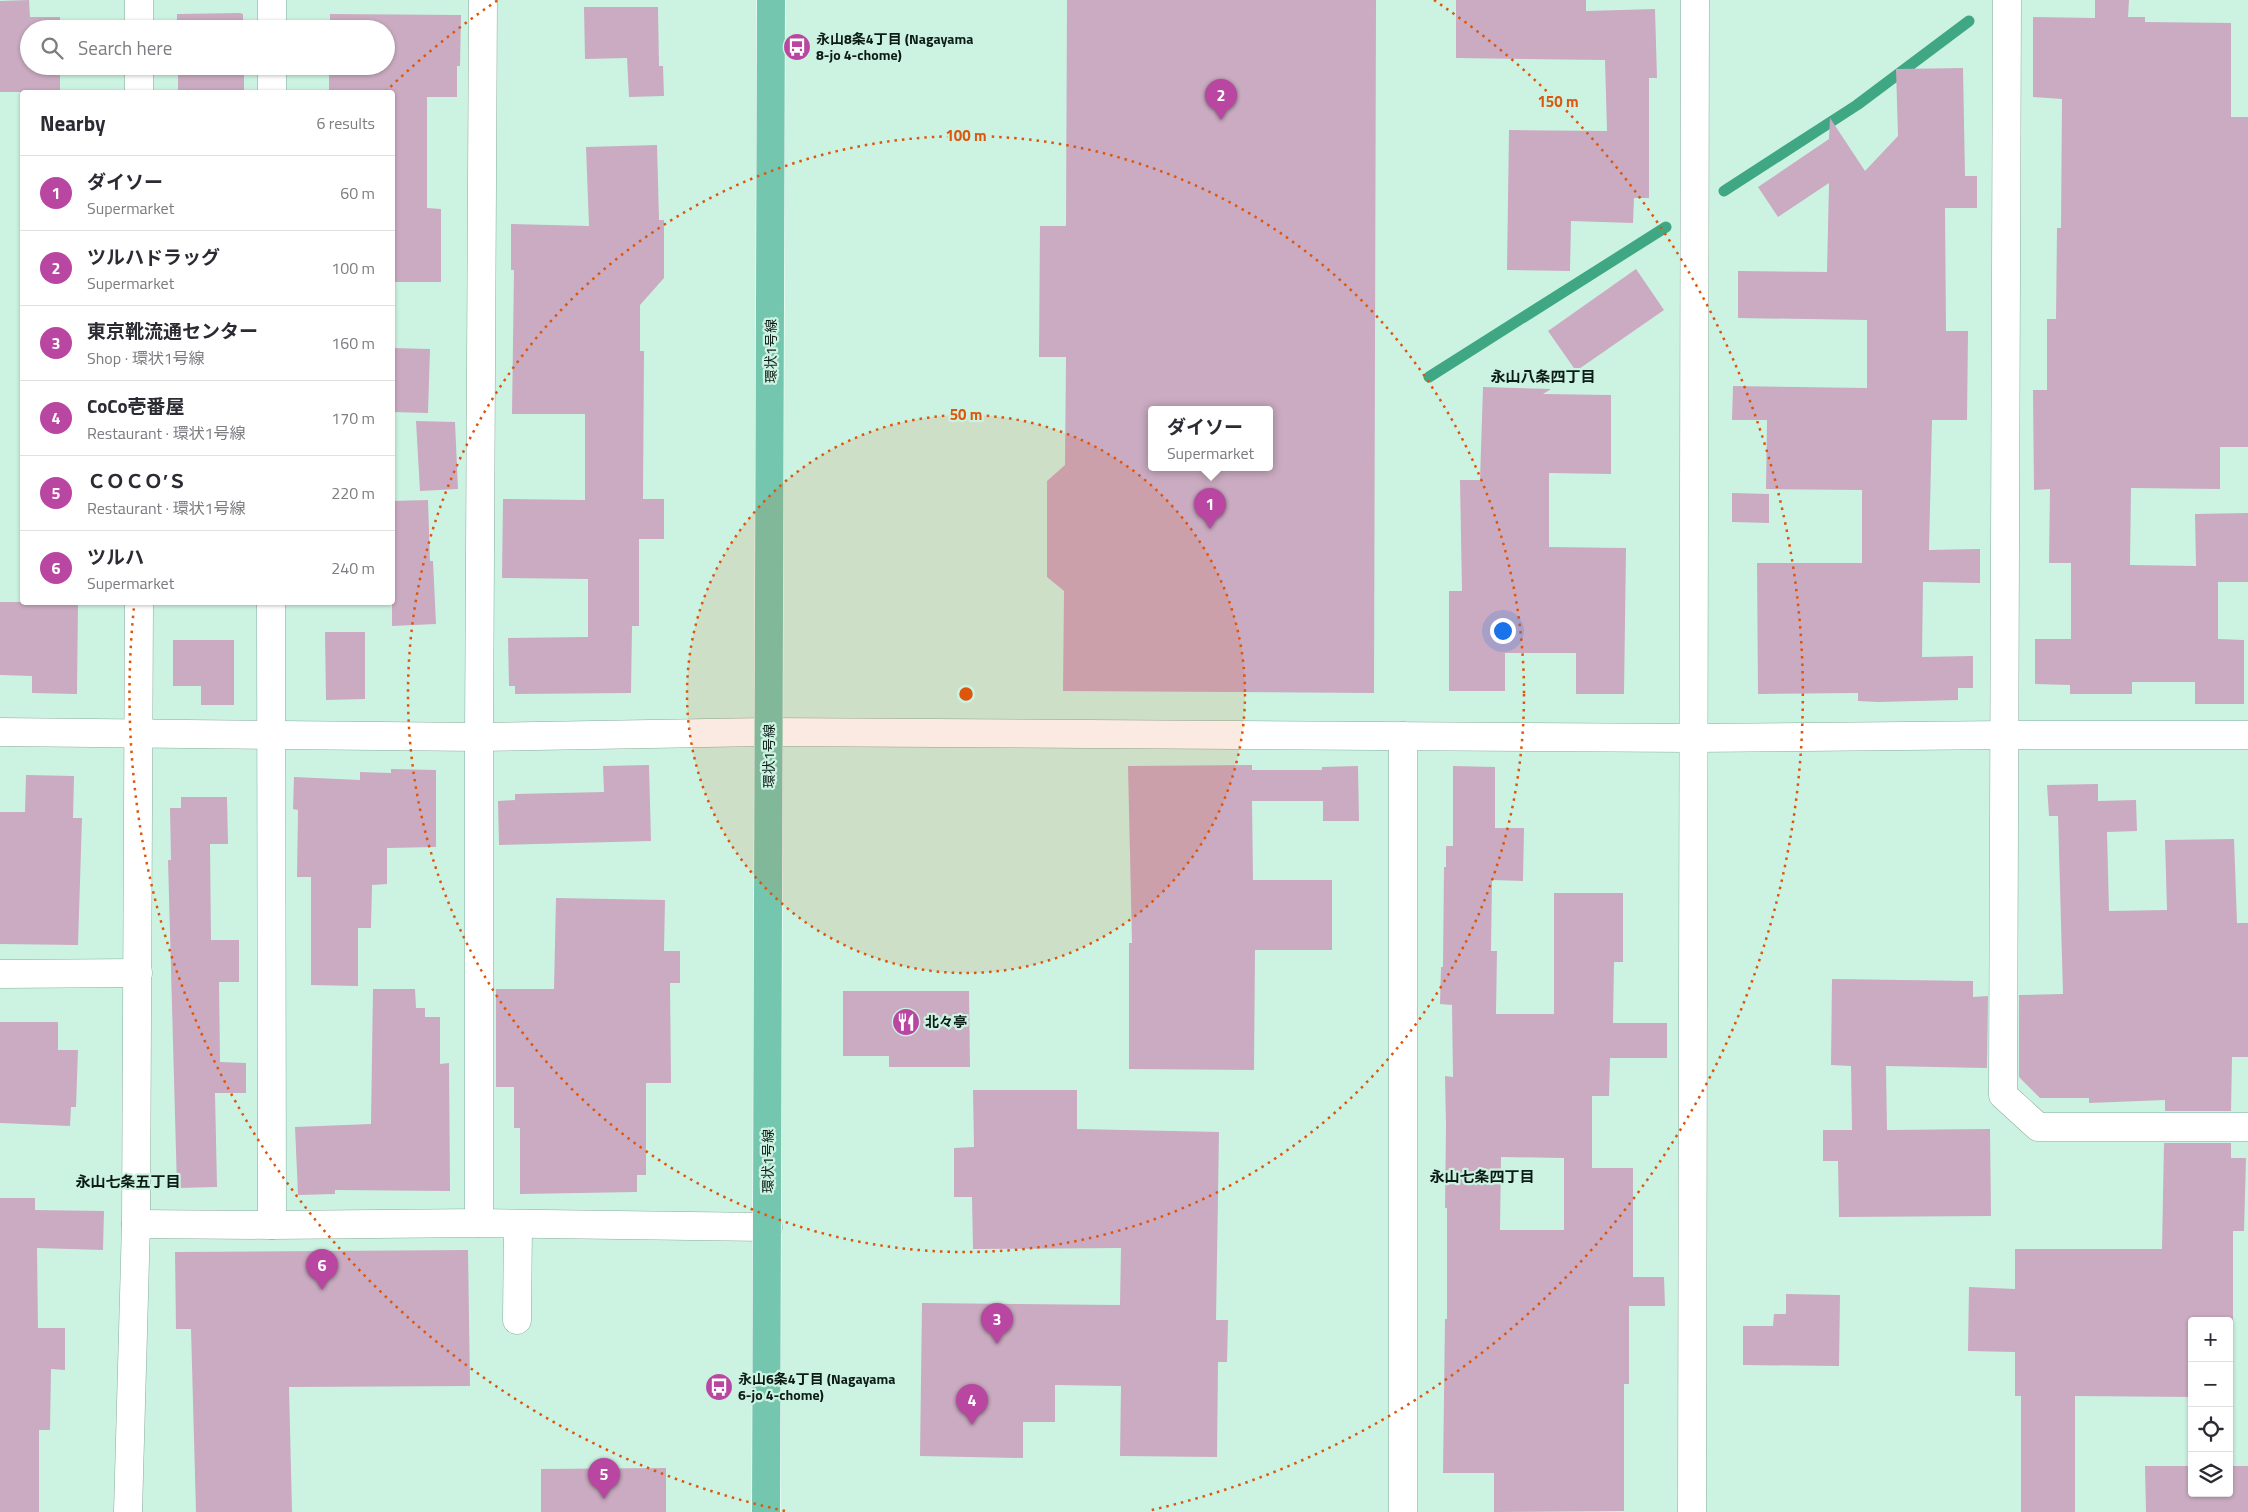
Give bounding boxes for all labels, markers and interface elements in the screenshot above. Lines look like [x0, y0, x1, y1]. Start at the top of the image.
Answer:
search box [20, 20, 395, 75]
place label: 永山8条4丁目 (Nagayama 8-jo 4-chome) [816, 28, 973, 65]
bus stop icon: 永山8条4丁目 (Nagayama 8-jo 4-chome) [782, 32, 812, 62]
text: Search here [78, 33, 172, 62]
icon: search [38, 34, 66, 62]
pin: 2 [1205, 79, 1237, 120]
text: 150 m [1537, 90, 1579, 113]
text: Nearby [40, 107, 105, 139]
text: 6 results [316, 111, 375, 135]
text: 100 m [945, 124, 987, 147]
text: ダイソー [87, 167, 163, 196]
text: 1 [52, 181, 60, 205]
text: 60 m [340, 181, 375, 205]
text: Supermarket [87, 196, 174, 220]
text: ツルハドラッグ [87, 242, 220, 271]
text: 2 [52, 256, 60, 280]
text: 100 m [331, 256, 375, 280]
text: Supermarket [87, 271, 174, 295]
text: 東京靴流通センター [87, 316, 258, 345]
street label: 環状1号線 [760, 319, 781, 383]
text: 3 [52, 331, 60, 355]
text: 160 m [331, 331, 375, 355]
text: Shop · 環状1号線 [87, 346, 205, 370]
district label: 永山八条四丁目 [1490, 365, 1596, 388]
text: CoCo壱番屋 [87, 391, 185, 420]
text: 50 m [950, 403, 982, 426]
text: 4 [52, 406, 60, 430]
text: 170 m [331, 406, 375, 430]
popup [1148, 406, 1273, 471]
text: ダイソー [1167, 412, 1243, 441]
text: Restaurant · 環状1号線 [87, 421, 246, 445]
text: Supermarket [1167, 441, 1254, 465]
text: ＣＯＣＯ’Ｓ [87, 466, 187, 495]
text: 5 [52, 481, 60, 505]
text: 220 m [331, 481, 375, 505]
pin: 1 [1194, 488, 1226, 529]
text: Restaurant · 環状1号線 [87, 496, 246, 520]
text: ツルハ [87, 542, 144, 571]
text: 6 [52, 556, 60, 580]
text: 240 m [331, 556, 375, 580]
text: Supermarket [87, 571, 174, 595]
your location [1490, 618, 1516, 644]
centre of rings [957, 685, 975, 703]
street label: 環状1号線 [758, 724, 779, 788]
restaurant icon: 北々亭 [891, 1007, 921, 1037]
place label: 北々亭 [925, 1011, 967, 1032]
street label: 環状1号線 [757, 1129, 778, 1193]
district label: 永山七条四丁目 [1429, 1165, 1535, 1188]
district label: 永山七条五丁目 [75, 1170, 181, 1193]
pin: 6 [306, 1249, 338, 1290]
pin: 3 [981, 1303, 1013, 1344]
map controls [2188, 1317, 2233, 1497]
button: + [2188, 1317, 2233, 1362]
button: − [2188, 1362, 2233, 1407]
place label: 永山6条4丁目 (Nagayama 6-jo 4-chome) [738, 1368, 895, 1405]
bus stop icon: 永山6条4丁目 (Nagayama 6-jo 4-chome) [704, 1372, 734, 1402]
pin: 4 [956, 1384, 988, 1425]
button: locate [2188, 1407, 2233, 1452]
button: layers [2188, 1452, 2233, 1497]
pin: 5 [588, 1458, 620, 1499]

